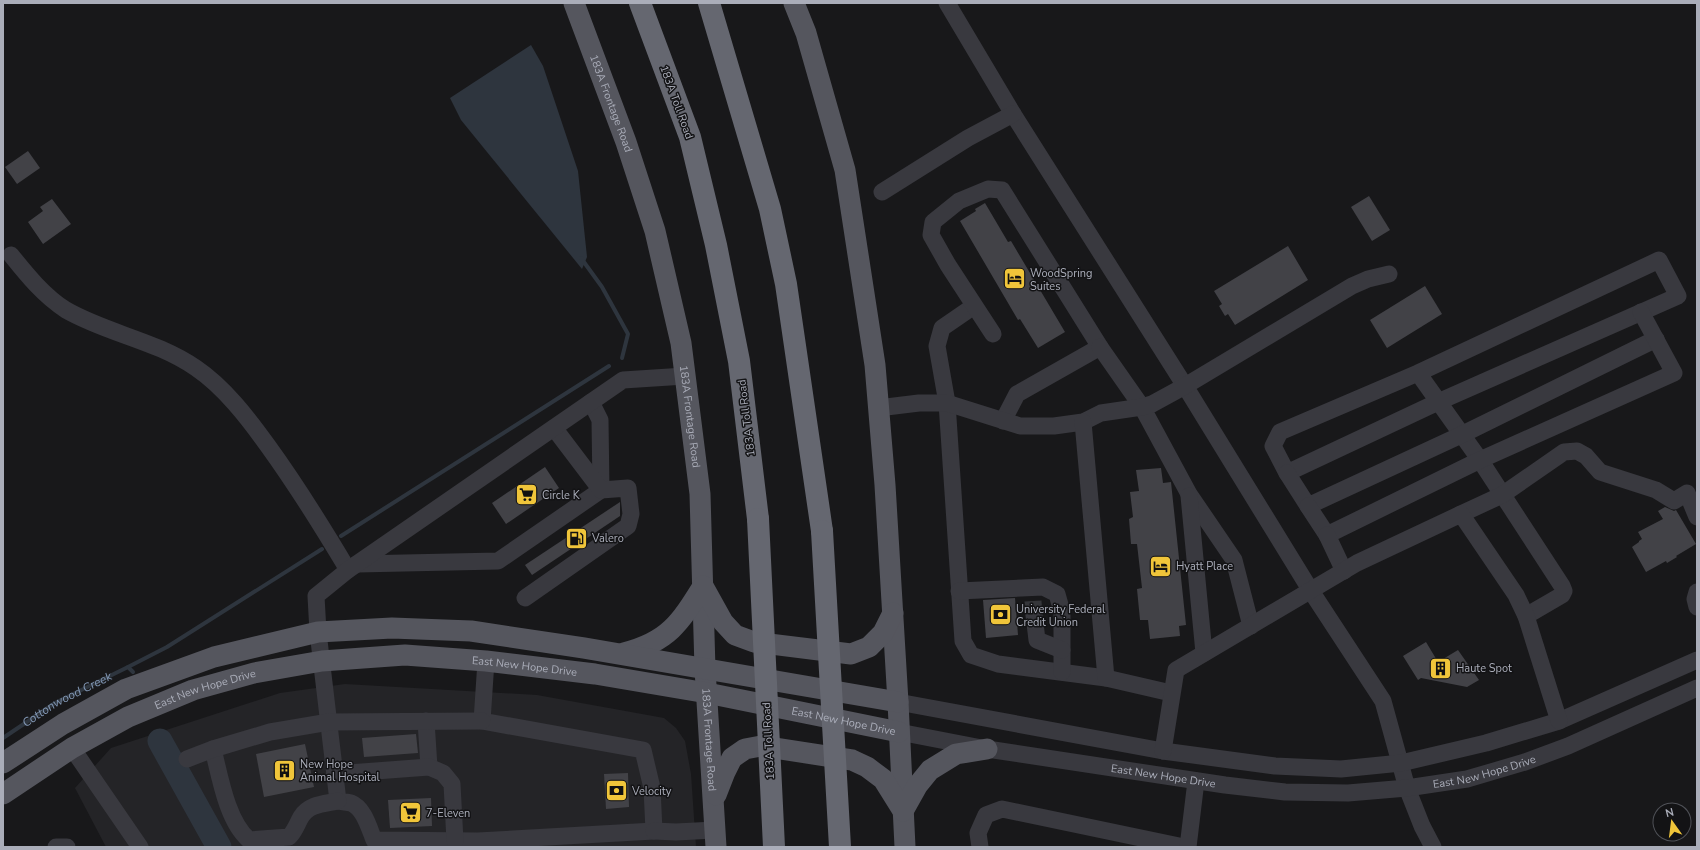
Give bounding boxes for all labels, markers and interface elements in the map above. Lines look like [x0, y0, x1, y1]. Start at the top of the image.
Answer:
street label: 183A Frontage Road [586, 52, 636, 154]
street label: 183A Toll Road [656, 63, 697, 141]
hotel icon: WoodSpring Suites [1001, 266, 1027, 292]
place label: WoodSpring Suites [1030, 266, 1092, 294]
street label: 183A Frontage Road [676, 364, 704, 469]
street label: 183A Toll Road [734, 379, 759, 457]
supermarket icon: Circle K [513, 482, 539, 508]
place label: Circle K [542, 488, 581, 503]
fuel station icon: Valero [564, 525, 590, 551]
place label: Valero [591, 531, 624, 546]
hotel icon: Hyatt Place [1147, 553, 1173, 579]
place label: Hyatt Place [1176, 559, 1233, 574]
bank icon: University Federal Credit Union [987, 602, 1013, 628]
place label: University Federal Credit Union [1016, 602, 1106, 630]
street label: East New Hope Drive [471, 653, 578, 680]
building icon: Haute Spot [1428, 655, 1454, 681]
place label: Haute Spot [1456, 661, 1512, 676]
street label: East New Hope Drive [152, 666, 258, 713]
water label: Cottonwood Creek [19, 668, 116, 731]
street label: 183A Frontage Road [698, 688, 720, 792]
street label: 183A Toll Road [759, 702, 778, 780]
street label: East New Hope Drive [790, 703, 897, 739]
street label: East New Hope Drive [1432, 752, 1538, 792]
building icon: New Hope Animal Hospital [272, 757, 298, 783]
place label: New Hope Animal Hospital [300, 757, 381, 785]
street label: East New Hope Drive [1110, 761, 1217, 792]
bank icon: Velocity [604, 778, 630, 804]
place label: Velocity [631, 784, 672, 799]
supermarket icon: 7-Eleven [397, 800, 423, 826]
north arrow [1652, 802, 1692, 842]
text: N [1664, 805, 1676, 821]
place label: 7-Eleven [426, 806, 470, 821]

